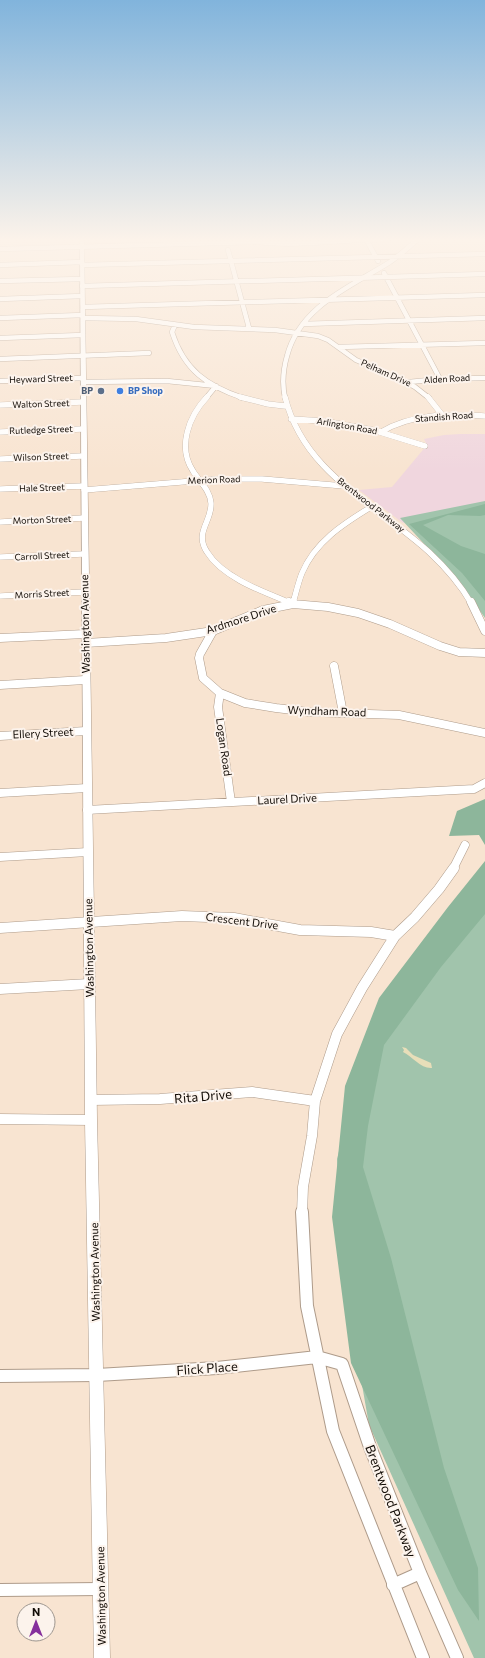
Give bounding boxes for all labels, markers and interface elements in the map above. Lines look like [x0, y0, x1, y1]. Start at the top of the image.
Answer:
street label: Pelham Drive [359, 357, 413, 389]
street label: Heyward Street [9, 372, 73, 385]
street label: Alden Road [424, 372, 470, 385]
place label: BP [81, 385, 93, 396]
place label: BP Shop [128, 385, 164, 396]
marker: BP [96, 386, 106, 396]
marker: BP Shop [115, 386, 125, 396]
street label: Walton Street [12, 397, 70, 410]
street label: Standish Road [415, 409, 473, 424]
street label: Arlington Road [316, 415, 378, 436]
street label: Rutledge Street [9, 423, 73, 436]
street label: Wilson Street [13, 450, 69, 463]
street label: Merion Road [188, 473, 240, 486]
street label: Brentwood Parkway [335, 475, 408, 535]
street label: Hale Street [19, 481, 65, 494]
street label: Morton Street [12, 513, 72, 526]
street label: Carroll Street [14, 549, 70, 562]
street label: Washington Avenue [77, 574, 92, 674]
street label: Morris Street [14, 587, 70, 600]
street label: Ardmore Drive [204, 601, 278, 636]
street label: Wyndham Road [287, 703, 367, 718]
street label: Logan Road [214, 717, 235, 777]
street label: Ellery Street [12, 724, 74, 741]
street label: Laurel Drive [257, 790, 317, 807]
street label: Washington Avenue [81, 898, 96, 998]
street label: Crescent Drive [205, 910, 279, 931]
street label: Rita Drive [173, 1085, 233, 1107]
street label: Washington Avenue [87, 1222, 102, 1322]
street label: Flick Place [176, 1358, 238, 1378]
street label: Brentwood Parkway [362, 1442, 420, 1560]
street label: Washington Avenue [93, 1546, 108, 1646]
north arrow [16, 1602, 56, 1642]
text: N [32, 1605, 40, 1618]

